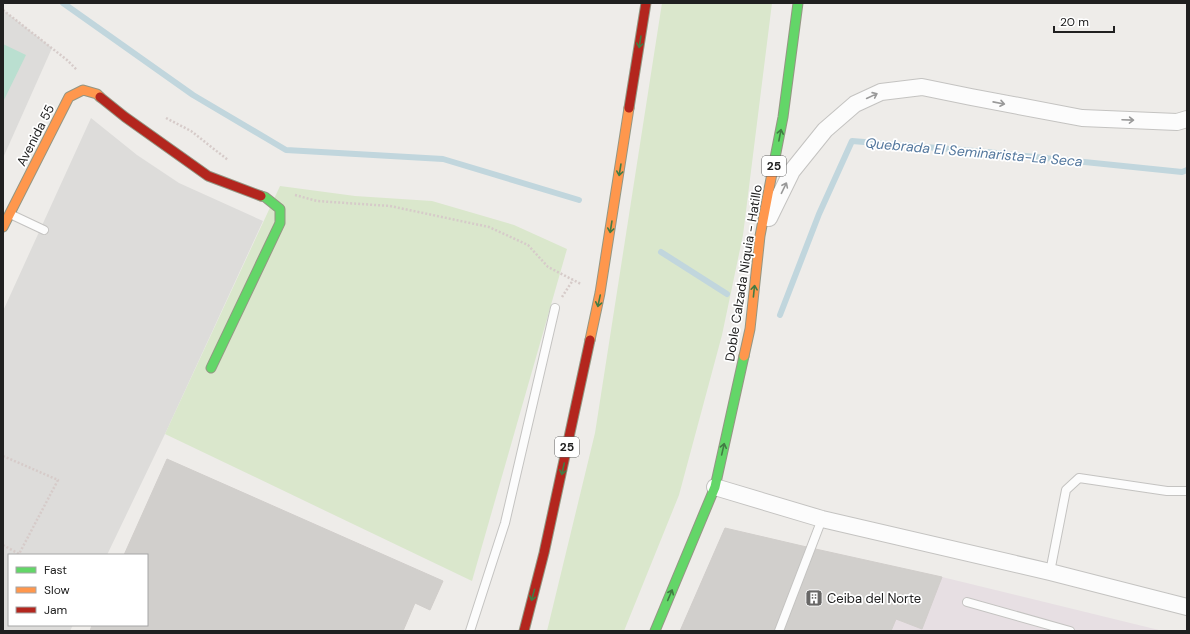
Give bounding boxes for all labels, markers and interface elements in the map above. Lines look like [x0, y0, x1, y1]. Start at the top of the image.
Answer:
scale bar [1054, 8, 1114, 34]
text: 20 m [1060, 14, 1089, 30]
one-way arrow [636, 35, 644, 48]
one-way arrow [866, 92, 878, 99]
one-way arrow [992, 99, 1005, 107]
street label: Avenida 55 [13, 101, 58, 169]
one-way arrow [1121, 116, 1134, 124]
one-way arrow [776, 129, 784, 142]
water label: Quebrada El Seminarista-La Seca [865, 134, 1084, 170]
road number: 25 [762, 156, 786, 176]
one-way arrow [616, 163, 624, 176]
one-way arrow [781, 182, 788, 194]
street label: Doble Calzada Niquia - Hatillo [721, 183, 766, 363]
one-way arrow [606, 220, 614, 233]
one-way arrow [751, 285, 758, 298]
one-way arrow [594, 294, 602, 307]
road number: 25 [555, 437, 579, 457]
one-way arrow [720, 443, 728, 456]
one-way arrow [558, 462, 566, 475]
legend [8, 554, 148, 626]
text: Fast [44, 562, 67, 578]
text: Slow [44, 582, 70, 598]
building icon: Ceiba del Norte [804, 588, 824, 608]
one-way arrow [529, 589, 537, 602]
one-way arrow [667, 589, 675, 601]
place label: Ceiba del Norte [827, 590, 921, 607]
text: Jam [44, 602, 67, 618]

